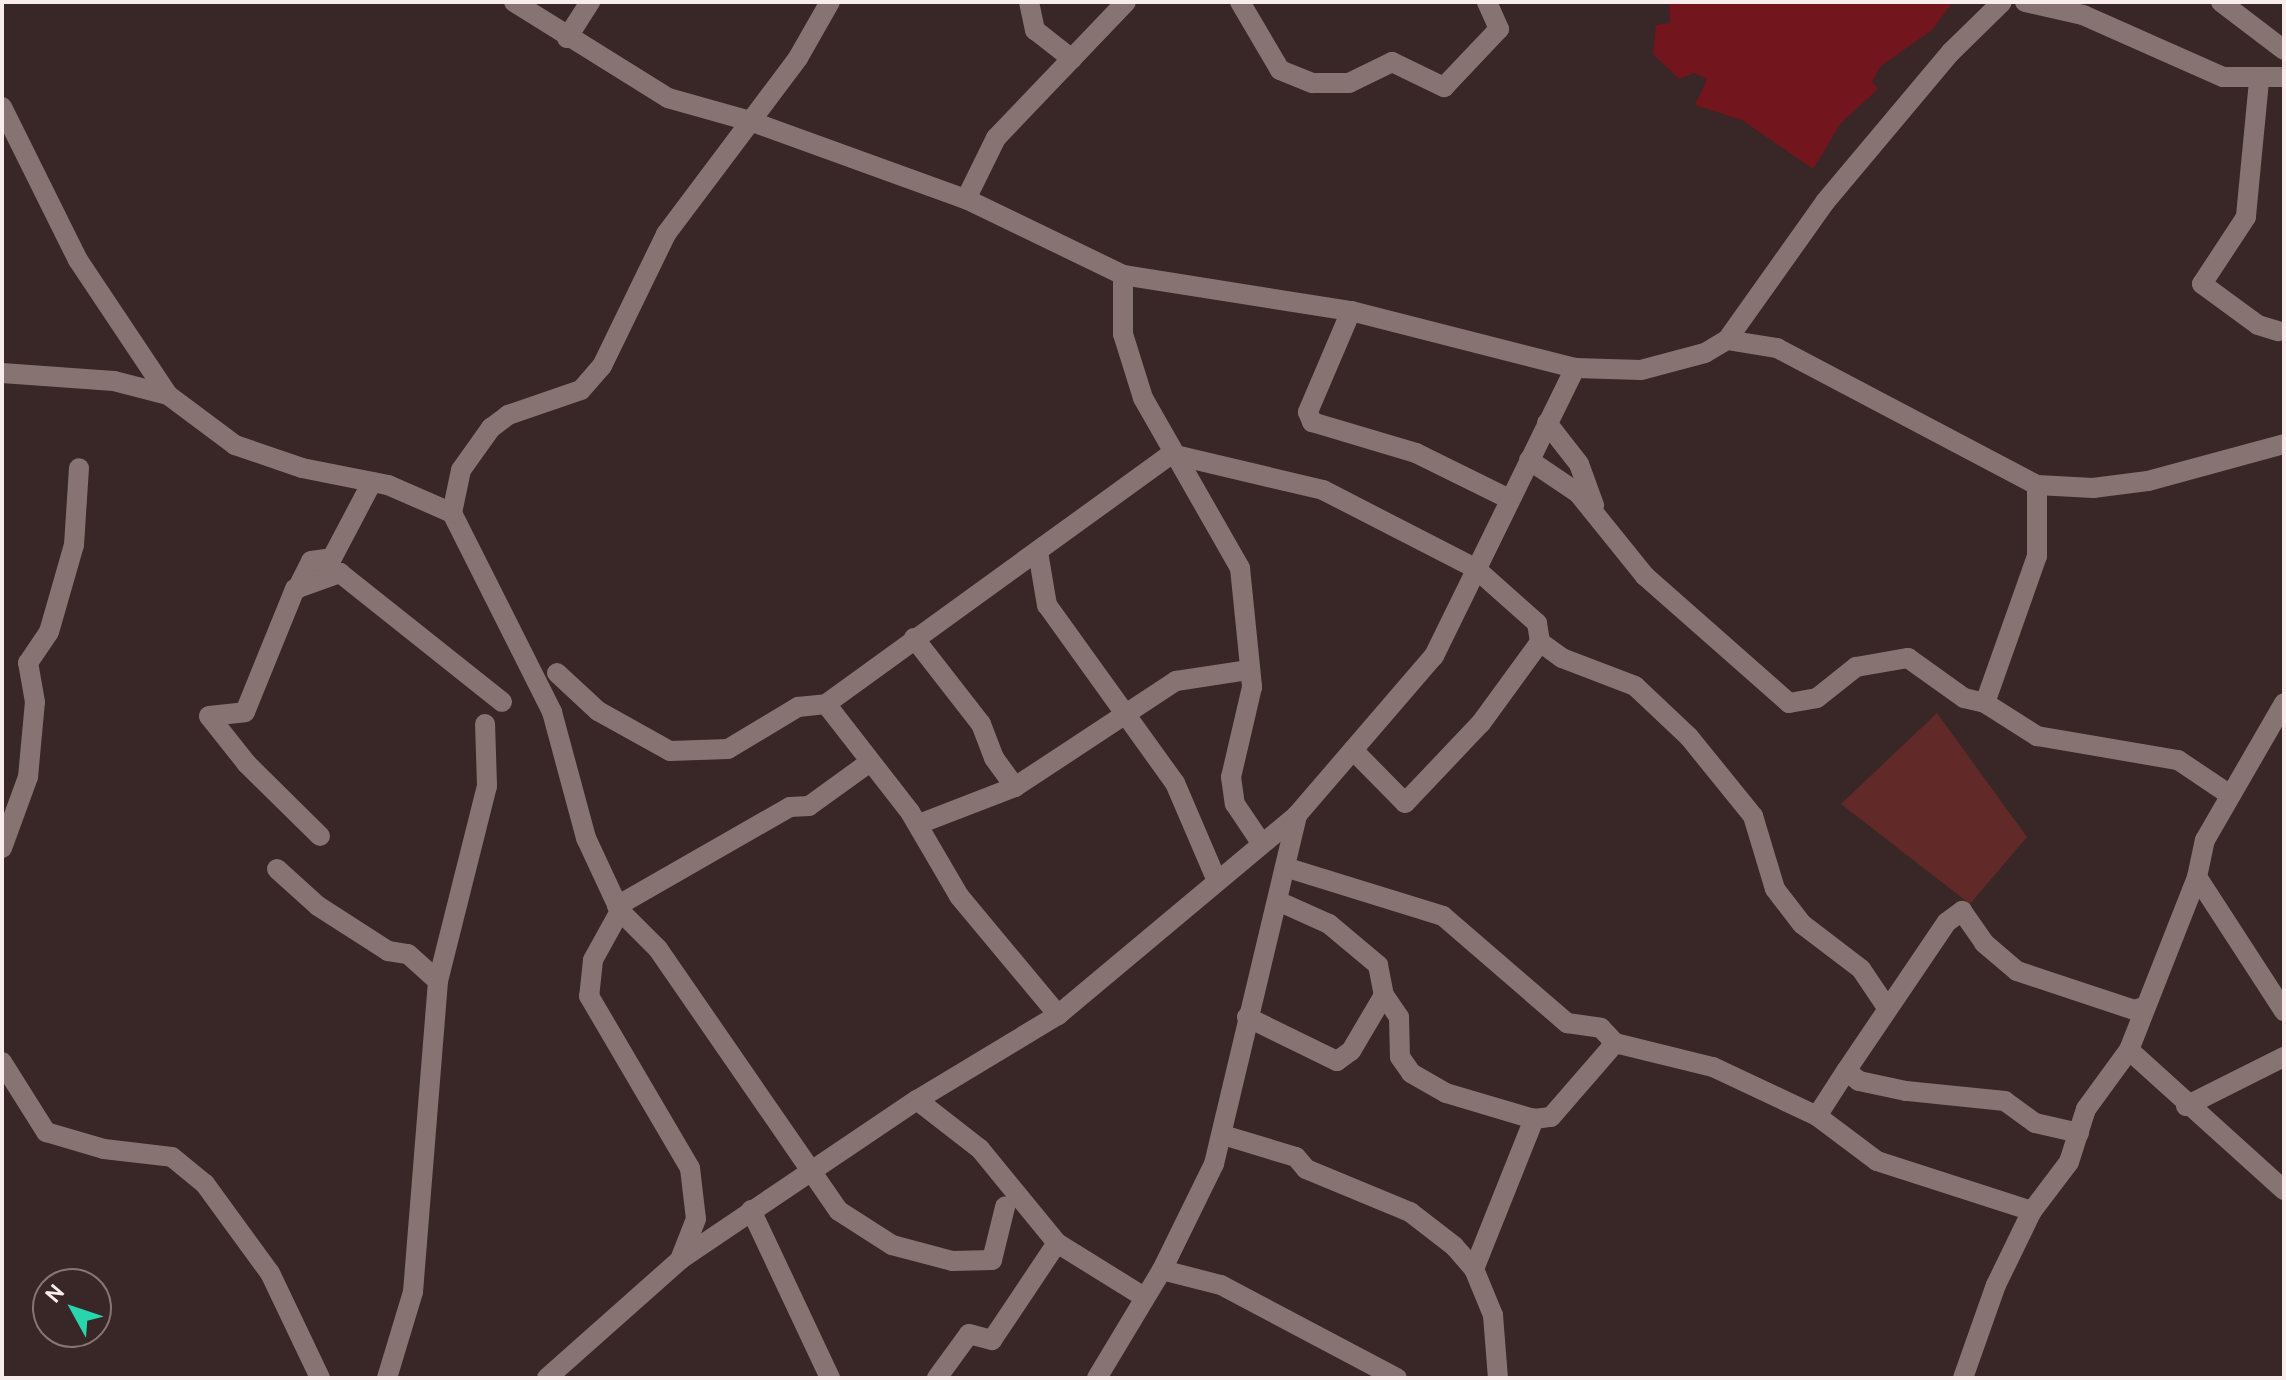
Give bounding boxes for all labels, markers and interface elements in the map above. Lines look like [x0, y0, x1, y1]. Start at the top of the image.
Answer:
north arrow [32, 1268, 112, 1348]
text: N [39, 1279, 70, 1308]

